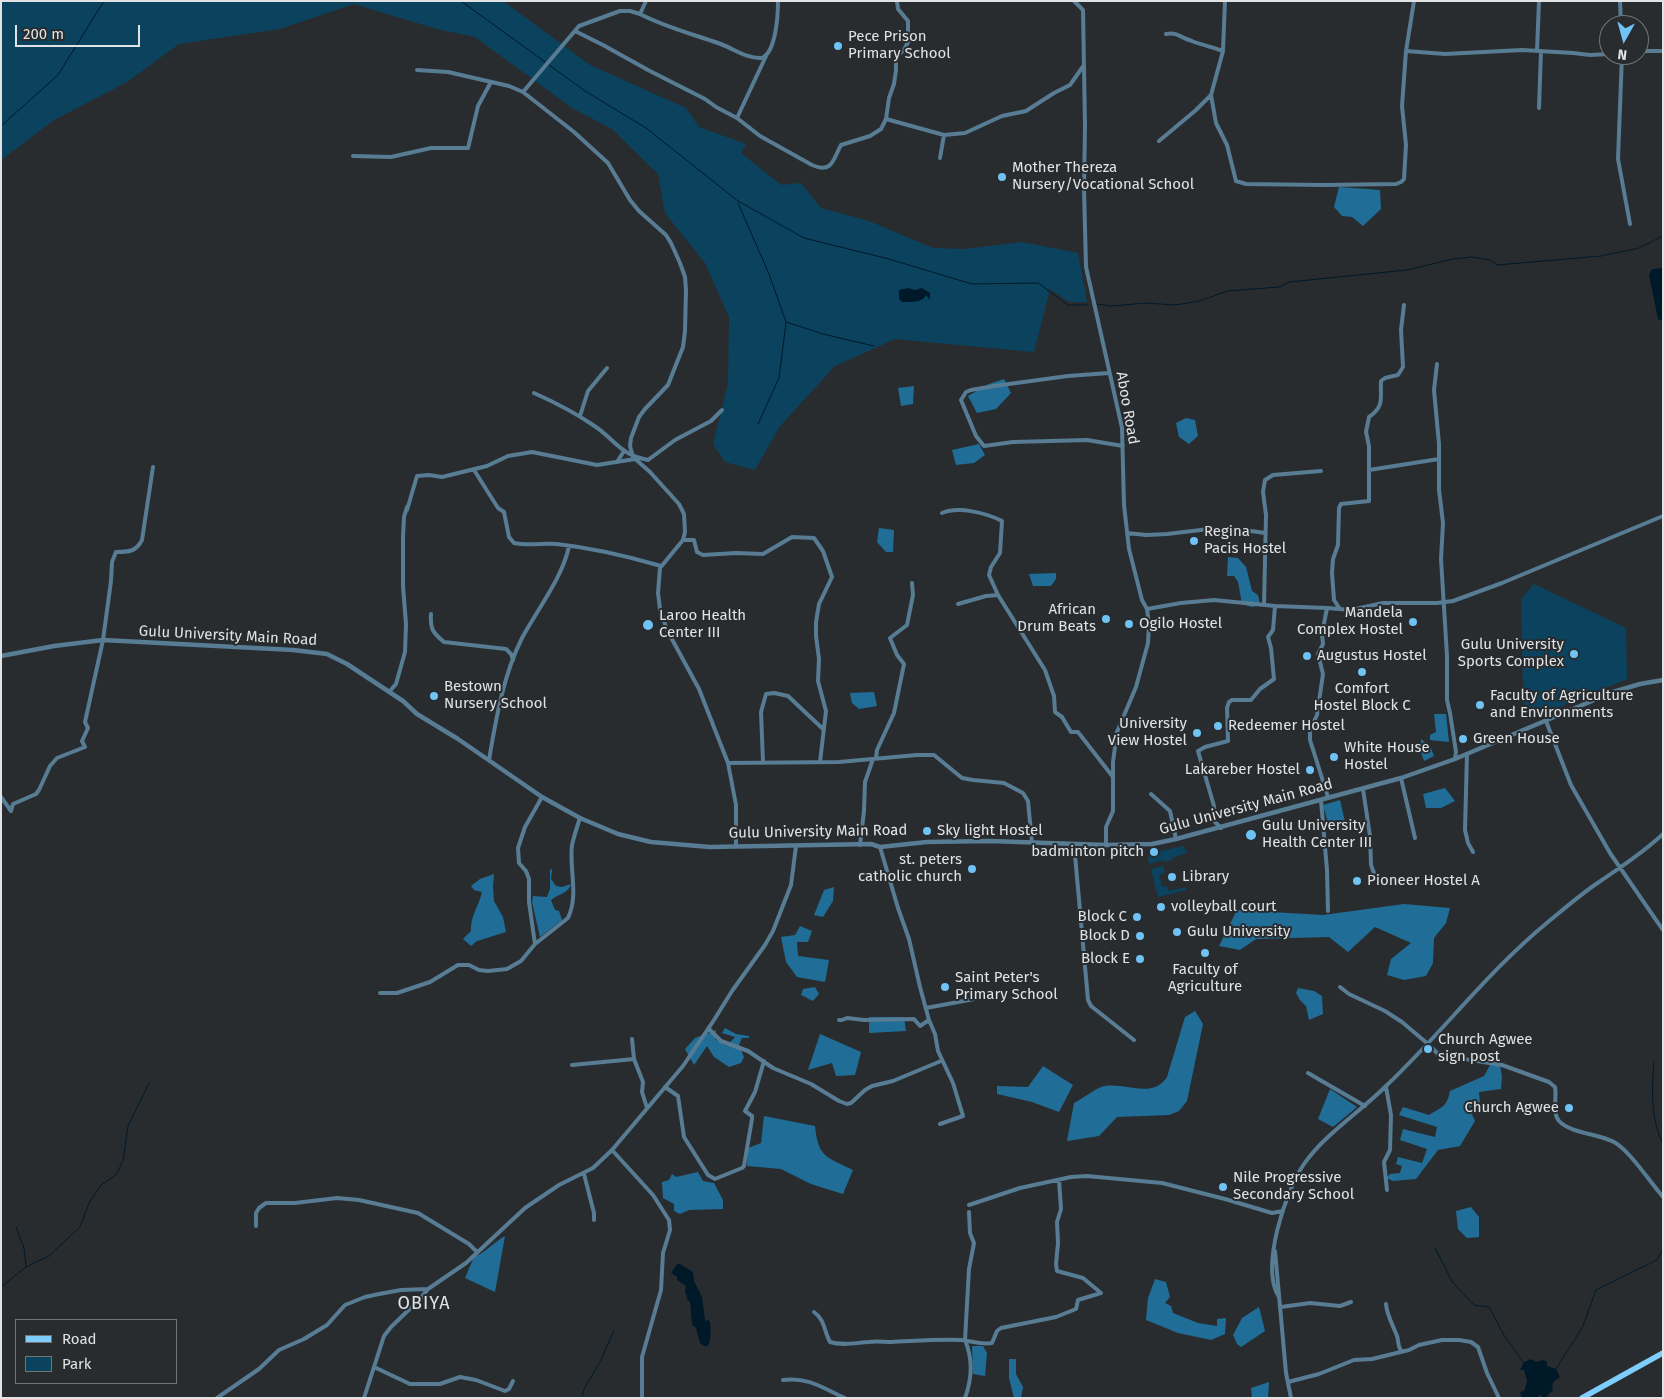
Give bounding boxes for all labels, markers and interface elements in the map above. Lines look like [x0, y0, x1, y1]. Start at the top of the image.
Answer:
scale bar [18, 15, 142, 47]
north arrow [1599, 15, 1649, 65]
text: 200 m [23, 25, 64, 43]
place label: Pece Prison Primary School [848, 28, 951, 63]
marker: Pece Prison Primary School [832, 40, 844, 52]
text: N [1617, 45, 1628, 63]
place label: Mother Thereza Nursery/Vocational School [1012, 159, 1194, 194]
marker: Mother Thereza Nursery/Vocational School [996, 171, 1008, 183]
street label: Aboo Road [1112, 370, 1142, 446]
place label: Regina Pacis Hostel [1204, 523, 1286, 558]
marker: Regina Pacis Hostel [1188, 535, 1200, 547]
place label: African Drum Beats [1017, 601, 1096, 636]
place label: Mandela Complex Hostel [1297, 604, 1403, 639]
place label: Laroo Health Center III [659, 607, 746, 642]
marker: African Drum Beats [1100, 613, 1112, 625]
place label: Ogilo Hostel [1139, 615, 1222, 633]
marker: Mandela Complex Hostel [1407, 616, 1419, 628]
marker: Laroo Health Center III [641, 618, 655, 632]
marker: Ogilo Hostel [1123, 618, 1135, 630]
street label: Gulu University Main Road [138, 622, 318, 650]
place label: Gulu University Sports Complex [1458, 636, 1564, 671]
place label: Augustus Hostel [1317, 647, 1427, 665]
marker: Gulu University Sports Complex [1568, 648, 1580, 660]
marker: Augustus Hostel [1301, 650, 1313, 662]
marker: Comfort Hostel Block C [1356, 666, 1368, 678]
place label: Bestown Nursery School [444, 678, 547, 713]
place label: Comfort Hostel Block C [1313, 680, 1411, 715]
place label: Faculty of Agriculture and Environments [1490, 687, 1633, 722]
marker: Bestown Nursery School [428, 690, 440, 702]
marker: Faculty of Agriculture and Environments [1474, 699, 1486, 711]
place label: University View Hostel [1108, 715, 1187, 750]
place label: Redeemer Hostel [1228, 717, 1345, 735]
marker: Redeemer Hostel [1212, 720, 1224, 732]
marker: University View Hostel [1191, 727, 1203, 739]
place label: Green House [1473, 730, 1560, 748]
marker: Green House [1457, 733, 1469, 745]
place label: White House Hostel [1344, 739, 1430, 774]
marker: White House Hostel [1328, 751, 1340, 763]
place label: Lakareber Hostel [1185, 761, 1300, 779]
marker: Lakareber Hostel [1304, 764, 1316, 776]
street label: Gulu University Main Road [1157, 775, 1335, 839]
place label: Gulu University Health Center III [1262, 817, 1372, 852]
street label: Gulu University Main Road [729, 821, 907, 843]
place label: Sky light Hostel [937, 822, 1043, 840]
marker: Sky light Hostel [921, 825, 933, 837]
marker: Gulu University Health Center III [1244, 828, 1258, 842]
place label: badminton pitch [1031, 843, 1144, 861]
marker: badminton pitch [1148, 846, 1160, 858]
place label: st. peters catholic church [858, 851, 962, 886]
marker: st. peters catholic church [966, 863, 978, 875]
place label: Library [1182, 868, 1229, 886]
marker: Library [1166, 871, 1178, 883]
place label: Pioneer Hostel A [1367, 872, 1480, 890]
marker: Pioneer Hostel A [1351, 875, 1363, 887]
place label: volleyball court [1171, 898, 1276, 916]
marker: volleyball court [1155, 901, 1167, 913]
place label: Block C [1078, 908, 1127, 926]
marker: Block C [1131, 911, 1143, 923]
place label: Gulu University [1187, 923, 1290, 941]
marker: Gulu University [1171, 926, 1183, 938]
place label: Block D [1079, 927, 1130, 945]
marker: Block D [1134, 930, 1146, 942]
marker: Faculty of Agriculture [1199, 947, 1211, 959]
place label: Block E [1081, 950, 1130, 968]
marker: Block E [1134, 953, 1146, 965]
place label: Faculty of Agriculture [1168, 961, 1242, 996]
place label: Saint Peter's Primary School [955, 969, 1058, 1004]
marker: Saint Peter's Primary School [939, 981, 951, 993]
place label: Church Agwee sign post [1438, 1031, 1533, 1066]
marker: Church Agwee sign post [1422, 1043, 1434, 1055]
place label: Church Agwee [1464, 1099, 1559, 1117]
marker: Church Agwee [1563, 1102, 1575, 1114]
place label: Nile Progressive Secondary School [1233, 1169, 1354, 1204]
marker: Nile Progressive Secondary School [1217, 1181, 1229, 1193]
district label: OBIYA [397, 1293, 451, 1315]
legend [15, 1319, 178, 1384]
text: Road [62, 1330, 97, 1348]
text: Park [62, 1355, 92, 1373]

